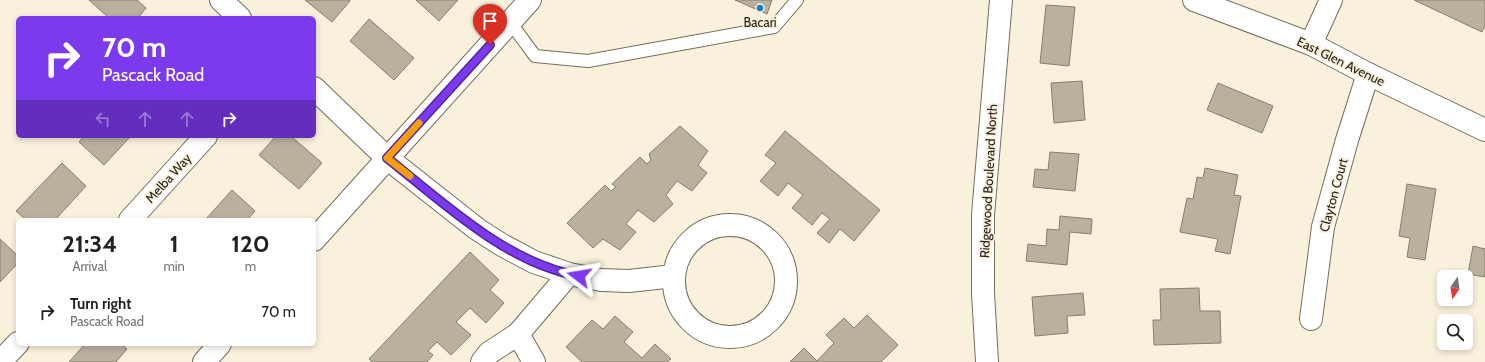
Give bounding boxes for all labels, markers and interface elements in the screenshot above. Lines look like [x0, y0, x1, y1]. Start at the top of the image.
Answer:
marker: Bacari [755, 3, 765, 13]
pin [473, 4, 507, 45]
icon: arrive [479, 10, 501, 32]
place label: Bacari [743, 14, 777, 30]
text: 70 m [102, 30, 166, 64]
icon: right [36, 32, 88, 84]
street label: East Glen Avenue [1294, 33, 1388, 89]
text: Pascack Road [102, 64, 204, 86]
street label: Ridgewood Boulevard North [976, 104, 1000, 258]
icon: left [92, 108, 114, 130]
icon: ahead [134, 108, 156, 130]
icon: ahead [176, 108, 198, 130]
icon: right [218, 108, 240, 130]
street label: Melba Way [142, 150, 195, 206]
street label: Clayton Court [1315, 156, 1351, 234]
text: 21:34 [62, 229, 117, 258]
text: 1 [170, 229, 179, 258]
text: 120 [231, 229, 270, 258]
position arrow [558, 255, 600, 297]
text: Arrival [72, 258, 107, 274]
text: min [163, 258, 185, 274]
text: m [245, 258, 256, 274]
north arrow [1437, 270, 1473, 306]
map controls [1437, 270, 1473, 350]
text: Turn right [70, 295, 131, 313]
icon: right [36, 301, 58, 323]
text: 70 m [262, 303, 296, 321]
text: Pascack Road [70, 313, 144, 329]
button: search [1437, 314, 1473, 350]

